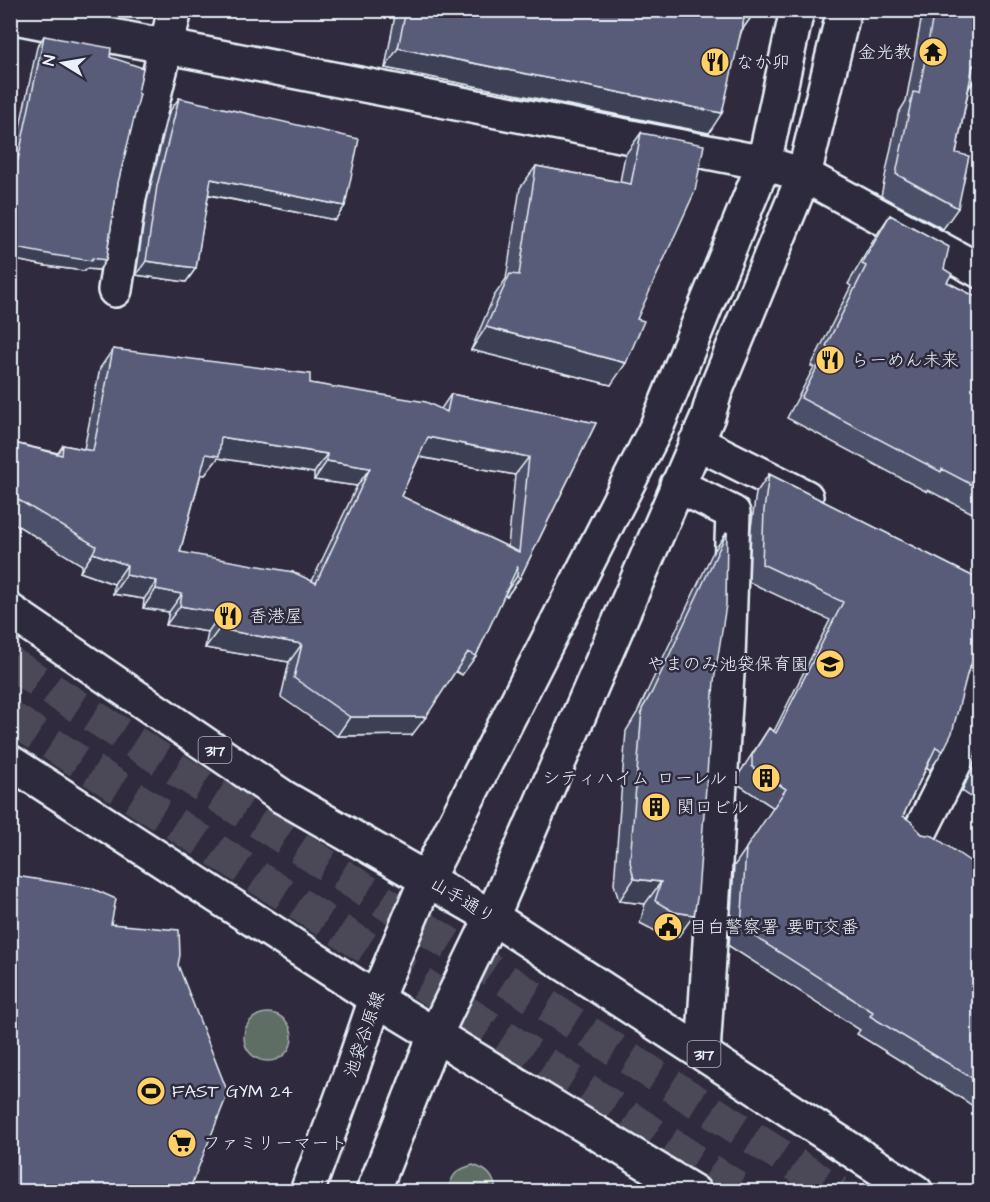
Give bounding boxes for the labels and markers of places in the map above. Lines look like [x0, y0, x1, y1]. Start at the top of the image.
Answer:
temple icon: 金光教 [917, 36, 949, 68]
place label: 金光教 [858, 40, 912, 65]
restaurant icon: なか卯 [699, 46, 731, 78]
place label: なか卯 [736, 50, 790, 75]
restaurant icon: らーめん未来 [814, 344, 846, 376]
place label: らーめん未来 [851, 348, 959, 373]
restaurant icon: 香港屋 [212, 600, 244, 632]
place label: 香港屋 [249, 604, 303, 629]
school or university icon: やまのみ池袋保育園 [814, 648, 846, 680]
place label: やまのみ池袋保育園 [647, 652, 809, 677]
building icon: シティハイム ローレルⅠ [750, 762, 782, 794]
place label: シティハイム ローレルⅠ [542, 766, 745, 791]
building icon: 関口ビル [640, 791, 672, 823]
place label: 関口ビル [677, 795, 749, 820]
public building icon: 目白警察署 要町交番 [652, 911, 684, 943]
place label: 目白警察署 要町交番 [689, 915, 858, 940]
sports icon: FAST GYM 24 [135, 1075, 167, 1107]
place label: FAST GYM 24 [172, 1079, 293, 1104]
supermarket icon: ファミリーマート [166, 1127, 198, 1159]
place label: ファミリーマート [203, 1131, 347, 1156]

